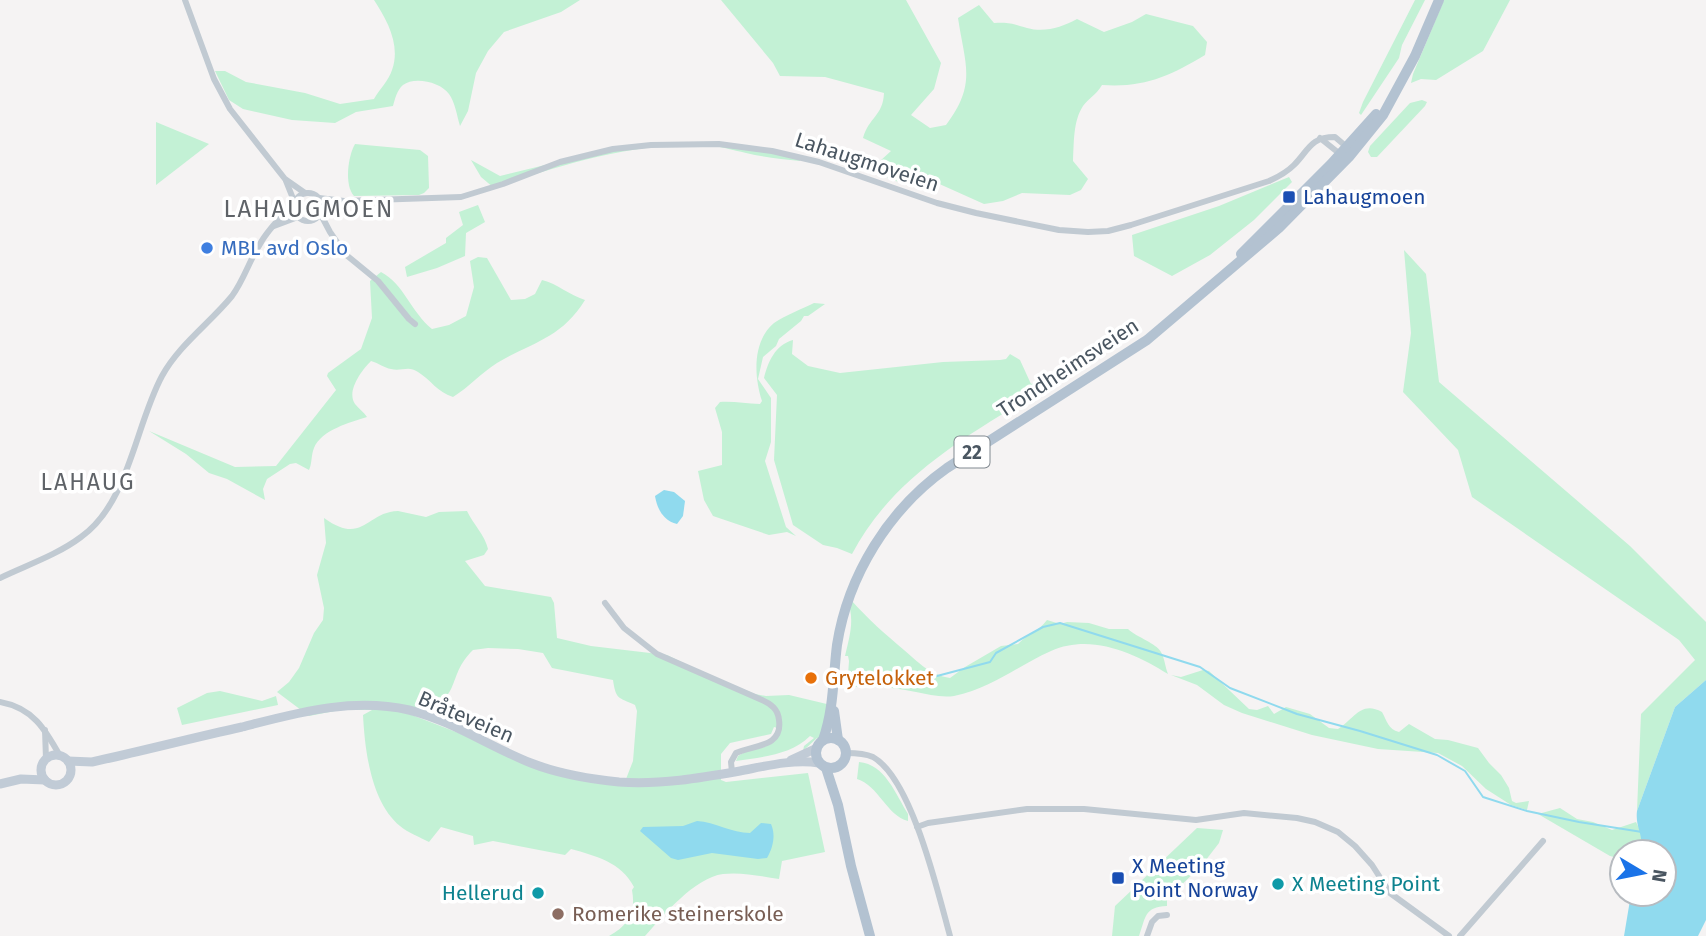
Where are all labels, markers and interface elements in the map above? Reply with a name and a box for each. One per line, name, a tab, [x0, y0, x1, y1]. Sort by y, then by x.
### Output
street label: Lahaugmoveien	[792, 126, 942, 198]
place label: Lahaugmoen	[1303, 184, 1426, 210]
marker: Lahaugmoen	[1281, 189, 1297, 205]
district label: LAHAUGMOEN	[224, 195, 394, 223]
place label: MBL avd Oslo	[221, 235, 348, 261]
marker: MBL avd Oslo	[199, 240, 215, 256]
street label: Trondheimsveien	[992, 313, 1144, 423]
road number: 22	[954, 436, 990, 467]
district label: LAHAUG	[41, 468, 135, 496]
place label: Grytelokket	[825, 665, 934, 691]
marker: Grytelokket	[803, 670, 819, 686]
street label: Bråteveien	[414, 685, 518, 749]
north arrow	[1608, 838, 1678, 908]
place label: X Meeting Point Norway	[1132, 853, 1259, 903]
text: N	[1647, 868, 1672, 884]
marker: X Meeting Point Norway	[1110, 870, 1126, 886]
place label: X Meeting Point	[1292, 871, 1440, 897]
marker: X Meeting Point	[1270, 876, 1286, 892]
place label: Hellerud	[442, 880, 524, 906]
marker: Hellerud	[530, 885, 546, 901]
place label: Romerike steinerskole	[572, 901, 784, 927]
marker: Romerike steinerskole	[550, 906, 566, 922]

